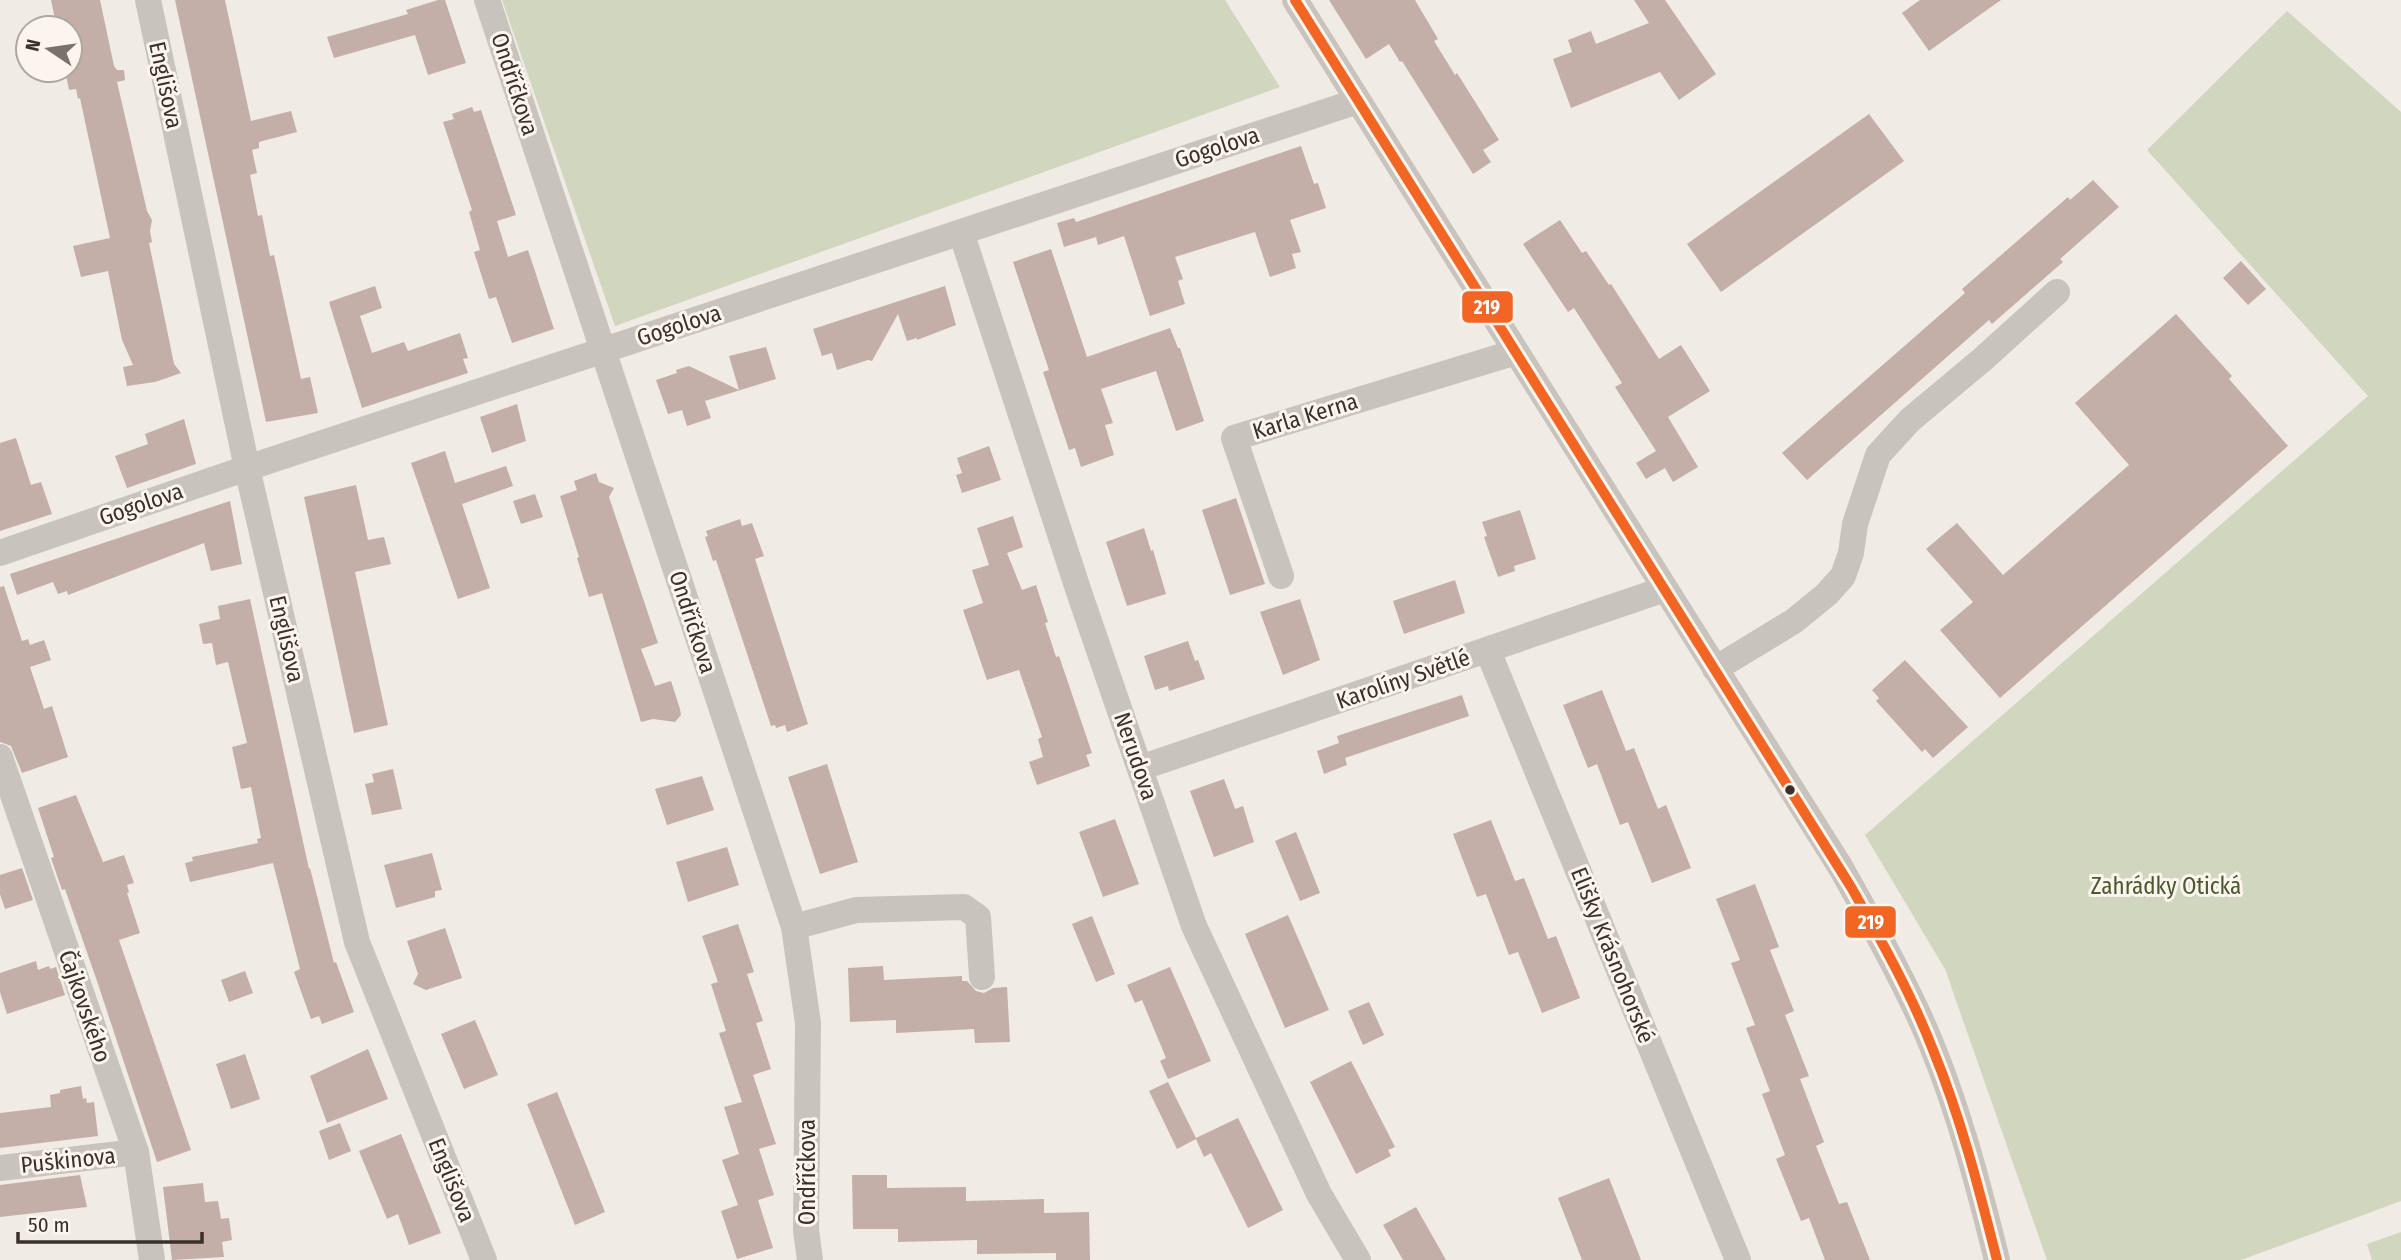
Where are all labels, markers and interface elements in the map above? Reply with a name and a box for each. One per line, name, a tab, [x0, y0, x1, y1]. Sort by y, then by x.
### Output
north arrow	[14, 14, 84, 84]
street label: Ondříčkova	[485, 29, 545, 139]
text: N	[20, 37, 45, 53]
street label: Englišova	[143, 39, 189, 131]
street label: Gogolova	[1171, 120, 1263, 174]
line badge: 219	[1461, 290, 1514, 324]
text: 219	[1473, 296, 1500, 319]
street label: Gogolova	[633, 298, 725, 352]
street label: Karla Kerna	[1249, 387, 1361, 445]
street label: Gogolova	[95, 477, 187, 531]
street label: Ondříčkova	[663, 567, 723, 677]
street label: Englišova	[263, 593, 311, 685]
street label: Karolíny Světlé	[1332, 643, 1474, 715]
street label: Nerudova	[1108, 708, 1164, 804]
unlabelled marker	[1783, 783, 1797, 797]
street label: Elišky Krásnohorské	[1565, 863, 1661, 1047]
park label: Zahrádky Otická	[2091, 872, 2241, 900]
line badge: 219	[1844, 905, 1897, 939]
text: 219	[1857, 911, 1884, 934]
street label: Čajkovského	[53, 946, 118, 1066]
street label: Ondříčkova	[793, 1119, 821, 1225]
street label: Englišova	[422, 1134, 482, 1226]
street label: Puškinova	[19, 1141, 117, 1179]
scale bar	[18, 1200, 201, 1244]
text: 50 m	[28, 1212, 70, 1238]

